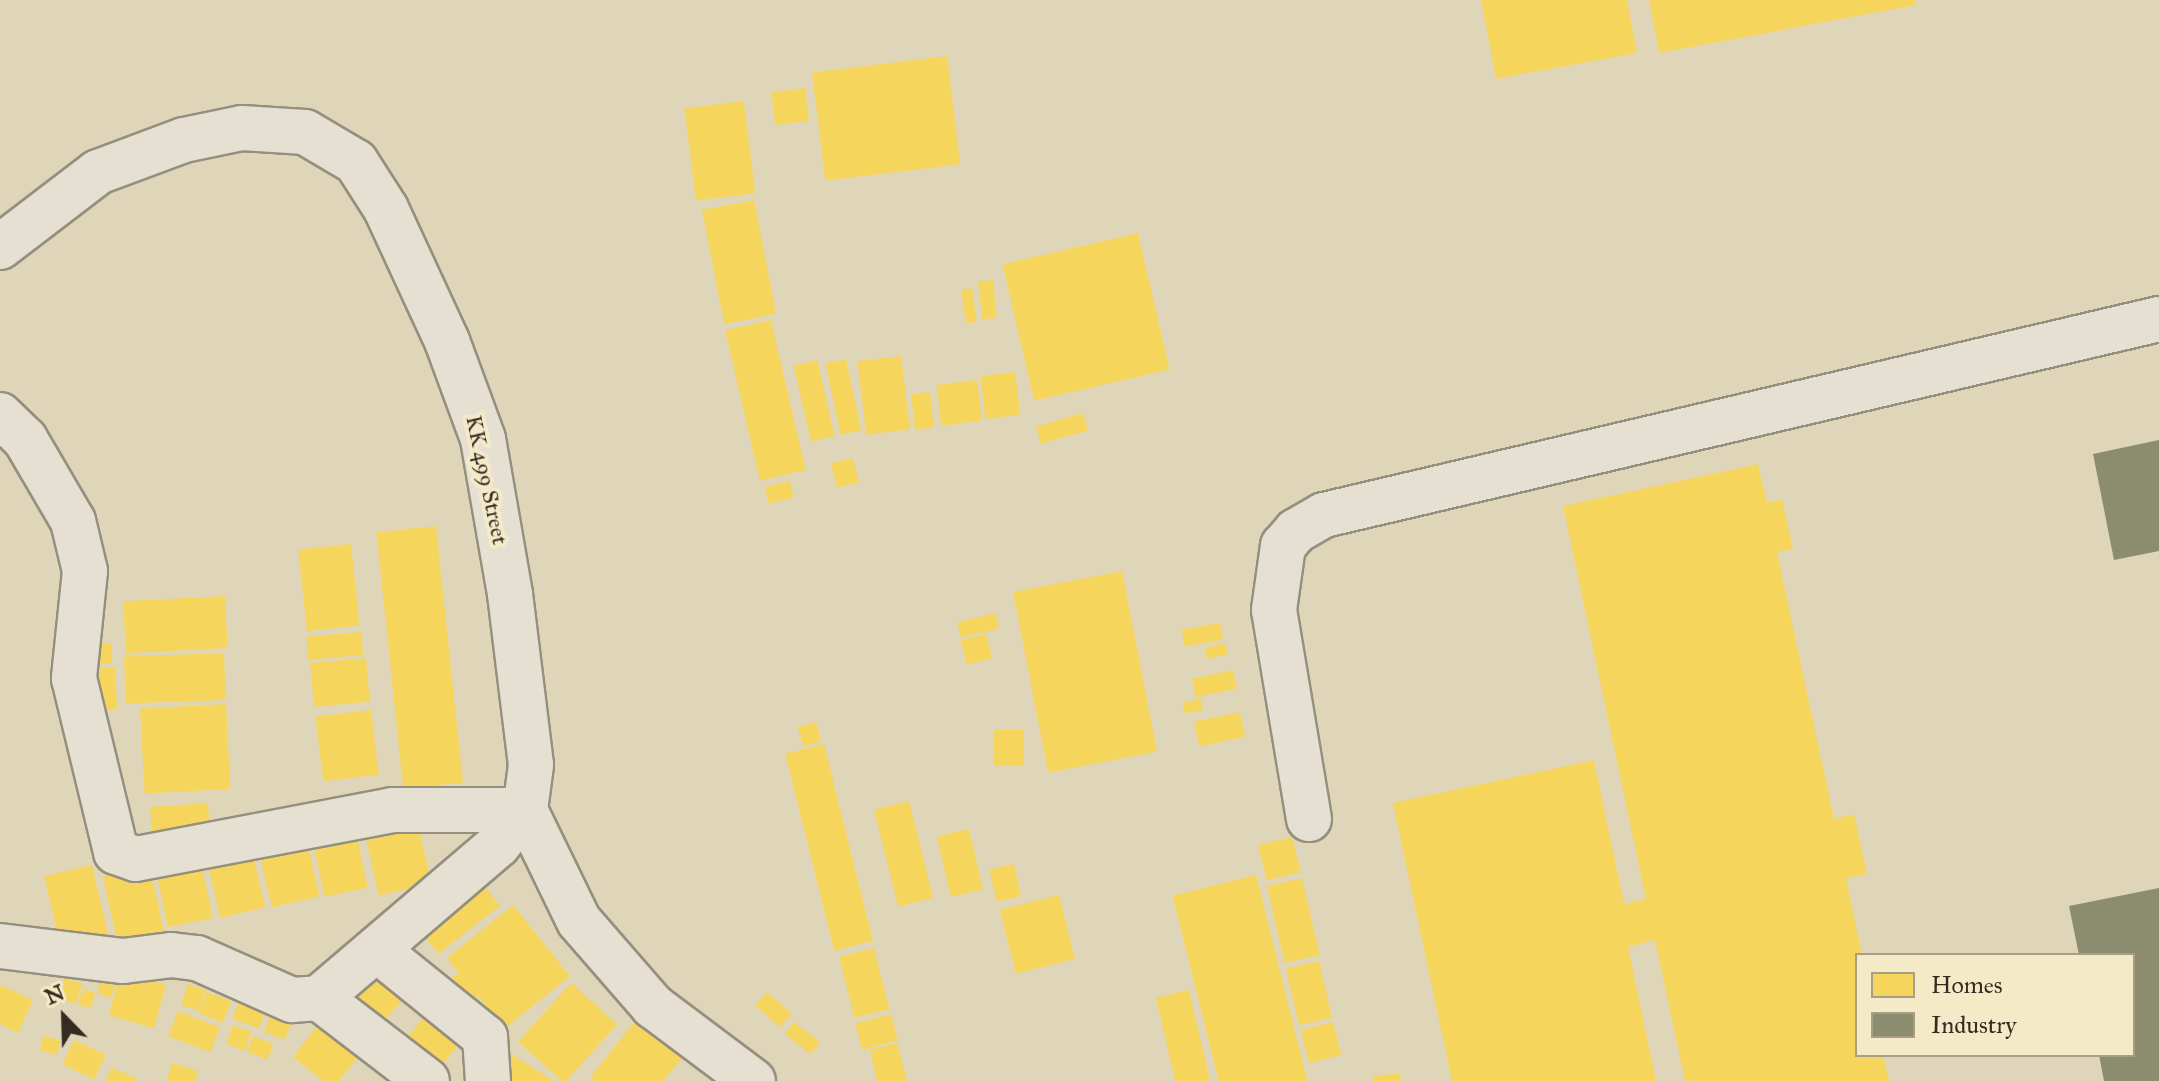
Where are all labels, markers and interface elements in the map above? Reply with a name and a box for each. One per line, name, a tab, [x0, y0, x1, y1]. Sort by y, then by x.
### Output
street label: KK 499 Street	[460, 413, 514, 547]
legend	[1855, 953, 2135, 1057]
text: Homes	[1931, 970, 2003, 1000]
north arrow	[24, 977, 104, 1057]
text: N	[41, 978, 68, 1011]
text: Industry	[1931, 1010, 2017, 1040]

